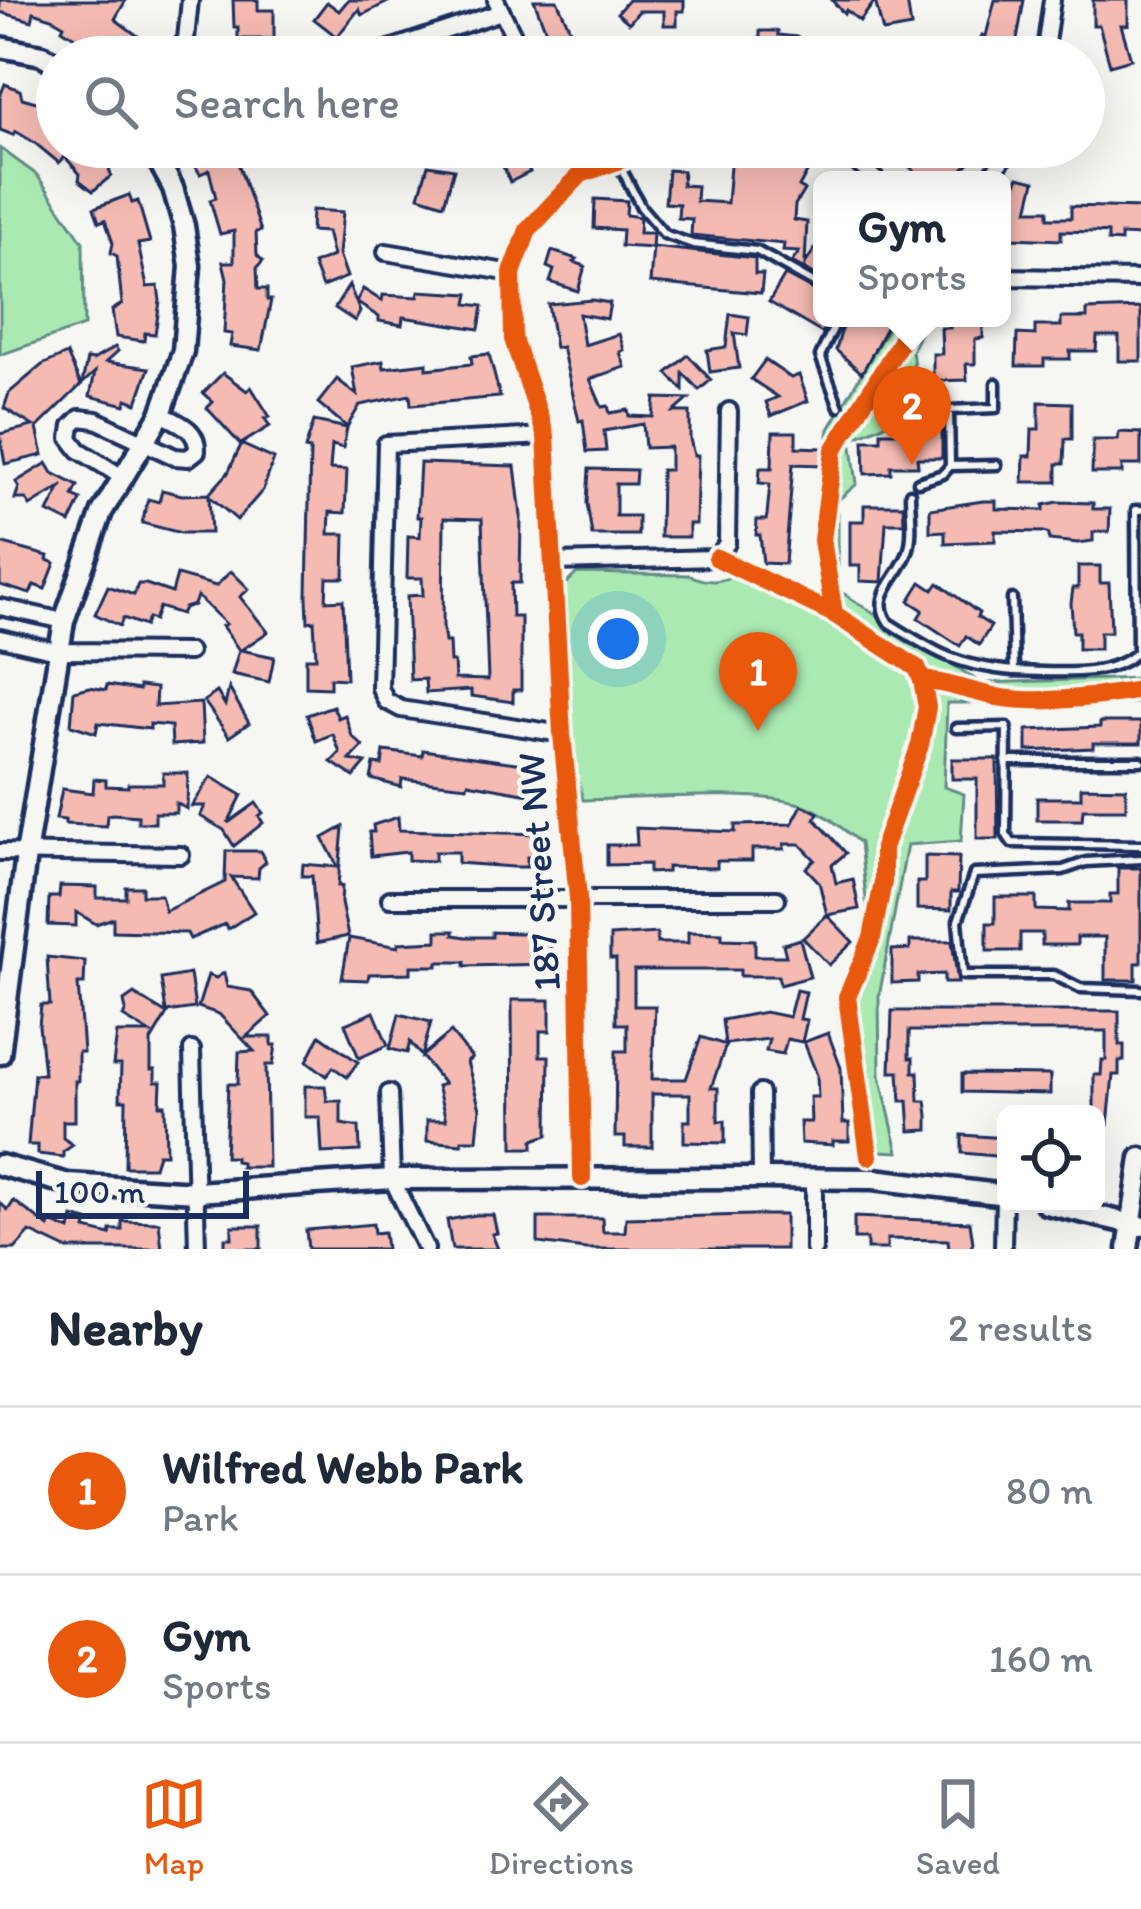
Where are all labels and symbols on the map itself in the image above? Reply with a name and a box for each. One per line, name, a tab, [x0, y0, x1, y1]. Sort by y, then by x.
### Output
pin: 2	[873, 366, 951, 465]
your location	[588, 609, 648, 669]
pin: 1	[719, 632, 797, 731]
street label: 187 Street NW	[507, 751, 570, 993]
scale bar	[36, 1165, 249, 1218]

